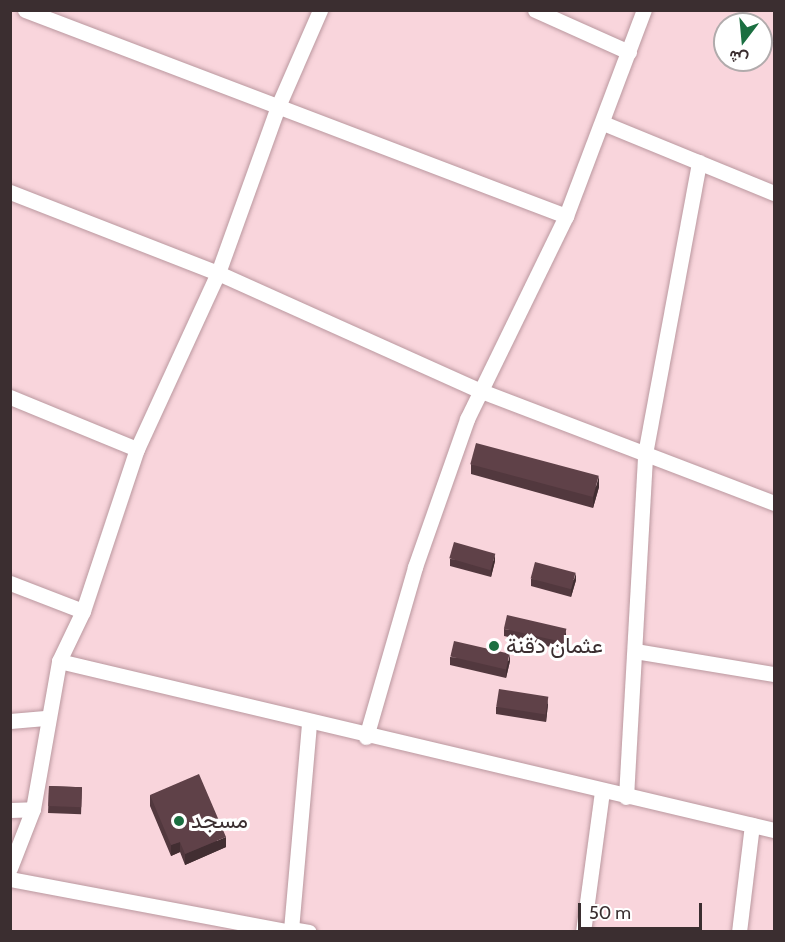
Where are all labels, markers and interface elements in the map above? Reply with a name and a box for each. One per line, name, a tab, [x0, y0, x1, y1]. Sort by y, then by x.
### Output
north arrow	[713, 12, 773, 72]
text: ش	[727, 46, 750, 70]
place label: عثمان دقنة	[506, 633, 603, 659]
marker: عثمان دقنة	[487, 639, 501, 653]
place label: مسجد	[191, 808, 248, 834]
marker: مسجد	[172, 814, 186, 828]
scale bar	[581, 891, 706, 929]
text: 50 m	[589, 902, 631, 924]

